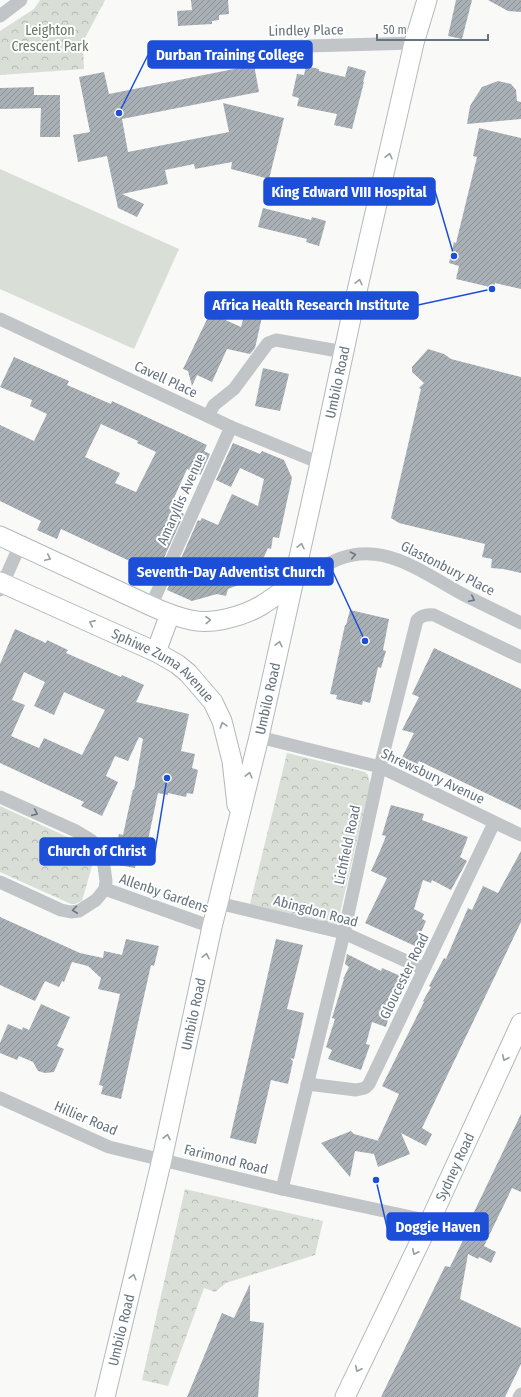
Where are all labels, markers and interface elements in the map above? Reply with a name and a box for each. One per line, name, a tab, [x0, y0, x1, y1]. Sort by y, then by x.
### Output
scale bar	[377, 16, 488, 42]
street label: Lindley Place	[268, 21, 344, 40]
park label: Leighton Crescent Park	[11, 22, 89, 55]
text: 50 m	[383, 23, 407, 37]
callout: Durban Training College	[148, 41, 312, 68]
text: Durban Training College	[156, 46, 304, 64]
one-way arrow	[384, 153, 392, 159]
callout: King Edward VIII Hospital	[264, 178, 435, 205]
text: King Edward VIII Hospital	[271, 183, 427, 201]
one-way arrow	[355, 279, 363, 286]
callout: Africa Health Research Institute	[205, 292, 418, 319]
text: Africa Health Research Institute	[212, 296, 410, 314]
street label: Umbilo Road	[322, 345, 354, 420]
street label: Cavell Place	[132, 357, 200, 401]
street label: Amaryllis Avenue	[154, 451, 209, 548]
street label: Glastonbury Place	[398, 537, 498, 599]
one-way arrow	[297, 543, 305, 549]
one-way arrow	[349, 552, 356, 560]
one-way arrow	[44, 553, 51, 561]
callout: Seventh-Day Adventist Church	[129, 558, 333, 585]
text: Seventh-Day Adventist Church	[137, 563, 325, 581]
one-way arrow	[467, 594, 475, 602]
one-way arrow	[205, 616, 211, 625]
one-way arrow	[89, 620, 96, 628]
street label: Sphiwe Zuma Avenue	[109, 625, 217, 706]
one-way arrow	[275, 641, 283, 647]
street label: Umbilo Road	[252, 661, 284, 736]
one-way arrow	[219, 722, 227, 729]
street label: Shrewsbury Avenue	[378, 745, 487, 808]
one-way arrow	[244, 771, 253, 778]
street label: Lichfield Road	[331, 804, 364, 886]
one-way arrow	[31, 808, 39, 816]
callout: Church of Christ	[40, 838, 155, 865]
text: Church of Christ	[48, 842, 147, 860]
street label: Allenby Gardens	[117, 870, 211, 917]
street label: Abingdon Road	[272, 892, 360, 931]
one-way arrow	[71, 906, 78, 915]
street label: Gloucester Road	[376, 931, 433, 1022]
one-way arrow	[202, 952, 210, 959]
street label: Umbilo Road	[178, 977, 210, 1052]
one-way arrow	[502, 1054, 510, 1061]
street label: Hillier Road	[52, 1098, 120, 1139]
street label: Sydney Road	[432, 1130, 478, 1204]
one-way arrow	[162, 1134, 170, 1140]
street label: Farimond Road	[182, 1141, 270, 1178]
callout: Doggie Haven	[387, 1213, 488, 1240]
text: Doggie Haven	[395, 1218, 481, 1236]
one-way arrow	[412, 1248, 420, 1256]
one-way arrow	[129, 1274, 137, 1281]
street label: Umbilo Road	[105, 1292, 138, 1368]
one-way arrow	[355, 1365, 363, 1373]

